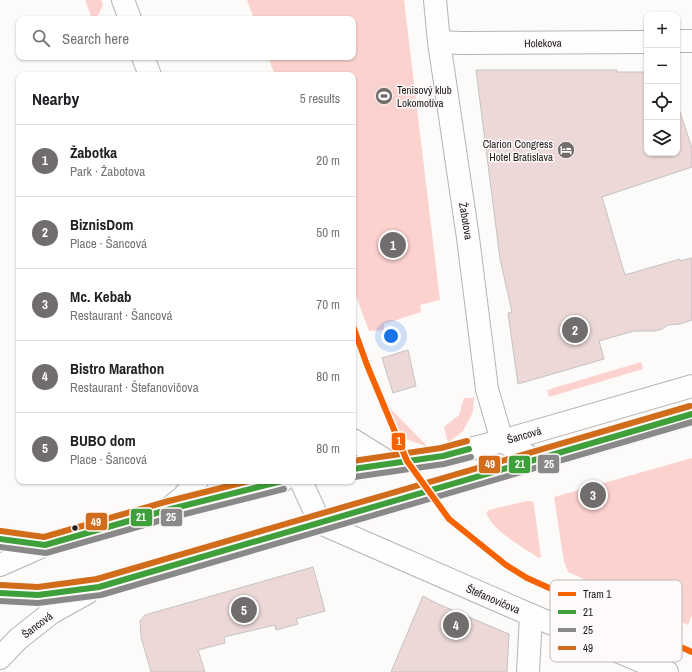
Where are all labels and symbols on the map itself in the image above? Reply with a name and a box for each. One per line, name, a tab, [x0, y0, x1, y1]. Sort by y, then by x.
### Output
street label: Holekova	[524, 36, 562, 50]
place label: Tenisový klub Lokomotíva	[397, 83, 452, 110]
sports icon: Tenisový klub Lokomotíva	[374, 86, 394, 106]
place label: Clarion Congress Hotel Bratislava	[483, 137, 553, 164]
hotel icon: Clarion Congress Hotel Bratislava	[556, 140, 576, 160]
street label: Žabotova	[456, 201, 476, 241]
pin: 1	[380, 230, 406, 260]
pin: 2	[562, 315, 588, 345]
your location	[381, 326, 401, 346]
street label: Šancová	[505, 423, 543, 447]
line badge: 1	[391, 432, 406, 451]
text: 1	[396, 434, 402, 448]
line badge: 25	[537, 454, 560, 474]
line badge: 49	[478, 455, 501, 474]
line badge: 21	[508, 455, 531, 474]
text: 49	[485, 457, 495, 471]
text: 21	[515, 457, 525, 471]
text: 25	[544, 457, 554, 471]
pin: 3	[580, 480, 606, 510]
line badge: 21	[130, 508, 153, 527]
line badge: 25	[160, 508, 183, 527]
text: 21	[136, 510, 146, 524]
text: 25	[166, 510, 176, 524]
line badge: 49	[85, 512, 108, 531]
text: 49	[91, 515, 101, 529]
unlabelled marker	[70, 523, 80, 533]
legend	[550, 580, 682, 662]
street label: Štefanovičova	[464, 581, 522, 617]
text: Tram 1	[583, 587, 611, 601]
pin: 5	[231, 595, 257, 625]
text: 21	[583, 605, 593, 619]
street label: Šancová	[19, 609, 55, 641]
pin: 4	[443, 610, 469, 640]
text: 25	[583, 623, 593, 637]
text: 49	[583, 641, 593, 655]

